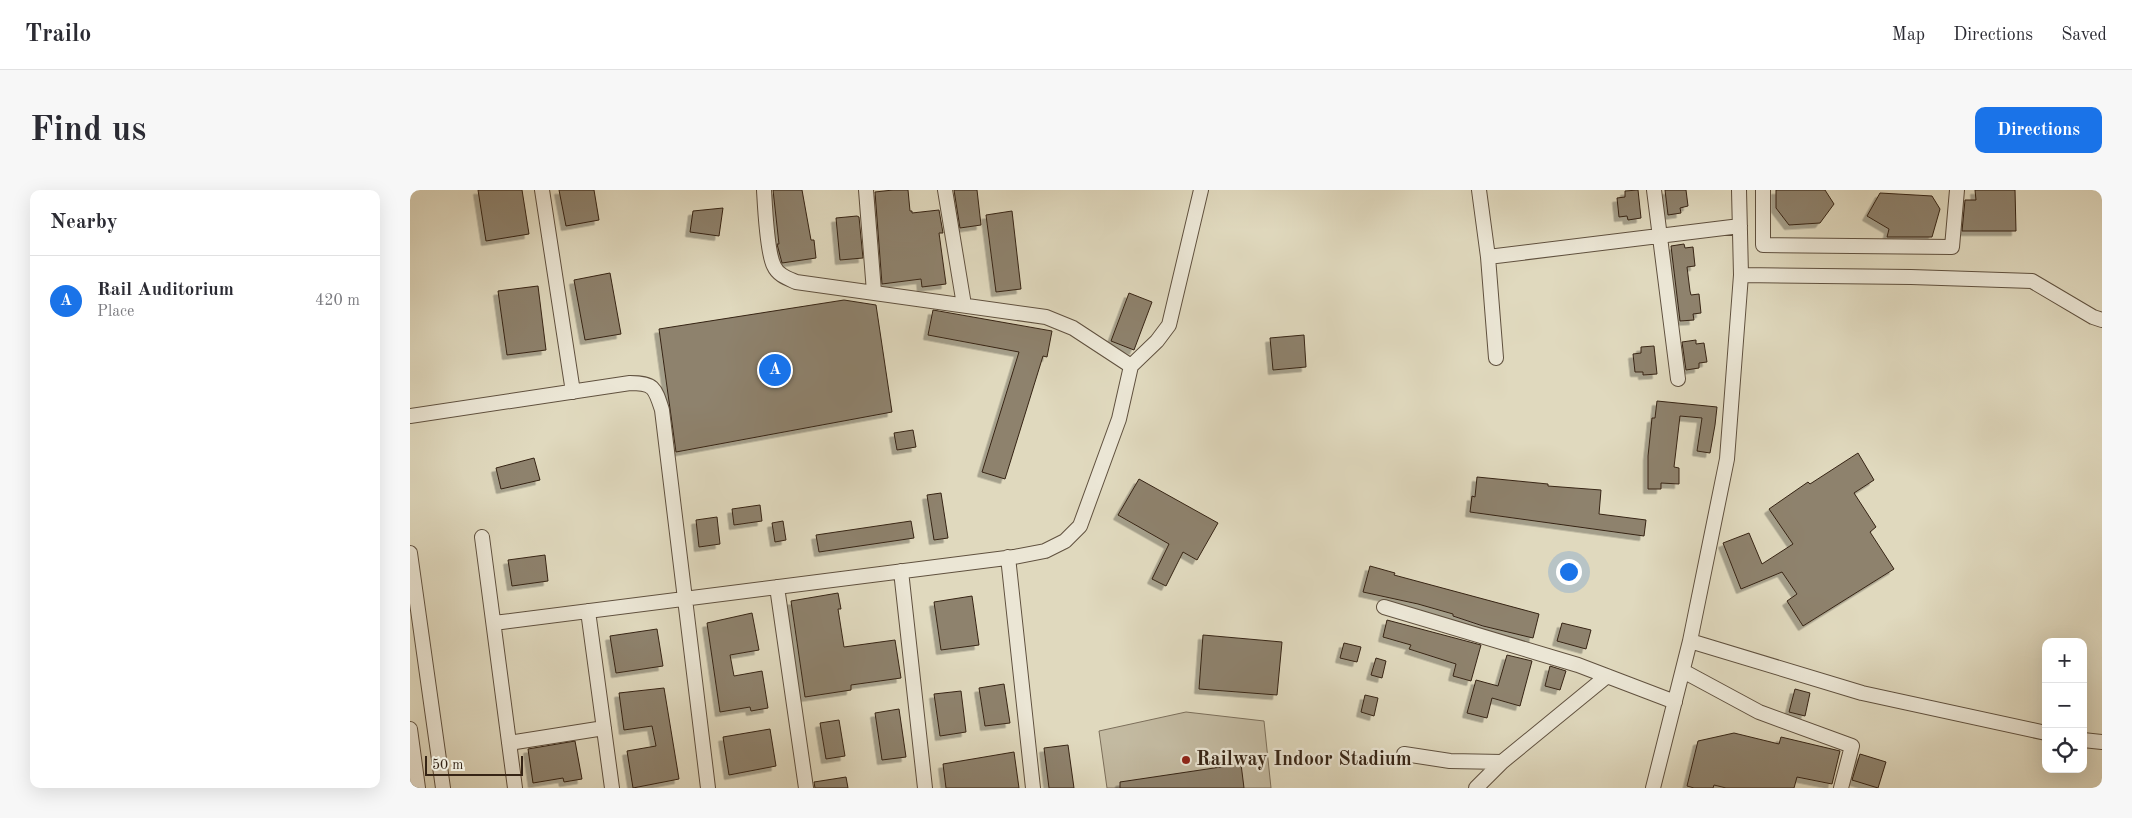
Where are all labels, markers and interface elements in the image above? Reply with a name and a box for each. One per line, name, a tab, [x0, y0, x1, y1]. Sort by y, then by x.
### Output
text: Trailo	[25, 23, 91, 47]
text: Map	[1892, 26, 1925, 44]
text: Directions	[1953, 26, 2033, 44]
text: Saved	[2061, 26, 2107, 44]
button: Directions	[1975, 107, 2102, 153]
text: Find us	[30, 113, 146, 148]
text: Nearby	[50, 212, 118, 233]
text: Rail Auditorium	[97, 281, 234, 300]
text: A	[60, 293, 72, 309]
text: 420 m	[315, 293, 360, 309]
text: Place	[97, 304, 134, 320]
pin: A	[759, 351, 791, 389]
your location	[1556, 559, 1582, 585]
map controls	[2042, 638, 2087, 773]
button: +	[2042, 638, 2087, 683]
button: −	[2042, 683, 2087, 728]
button: locate	[2042, 728, 2087, 773]
place label: Railway Indoor Stadium	[1196, 750, 1412, 770]
scale bar	[425, 753, 522, 776]
marker: Railway Indoor Stadium	[1180, 754, 1192, 766]
text: 50 m	[432, 758, 463, 772]

